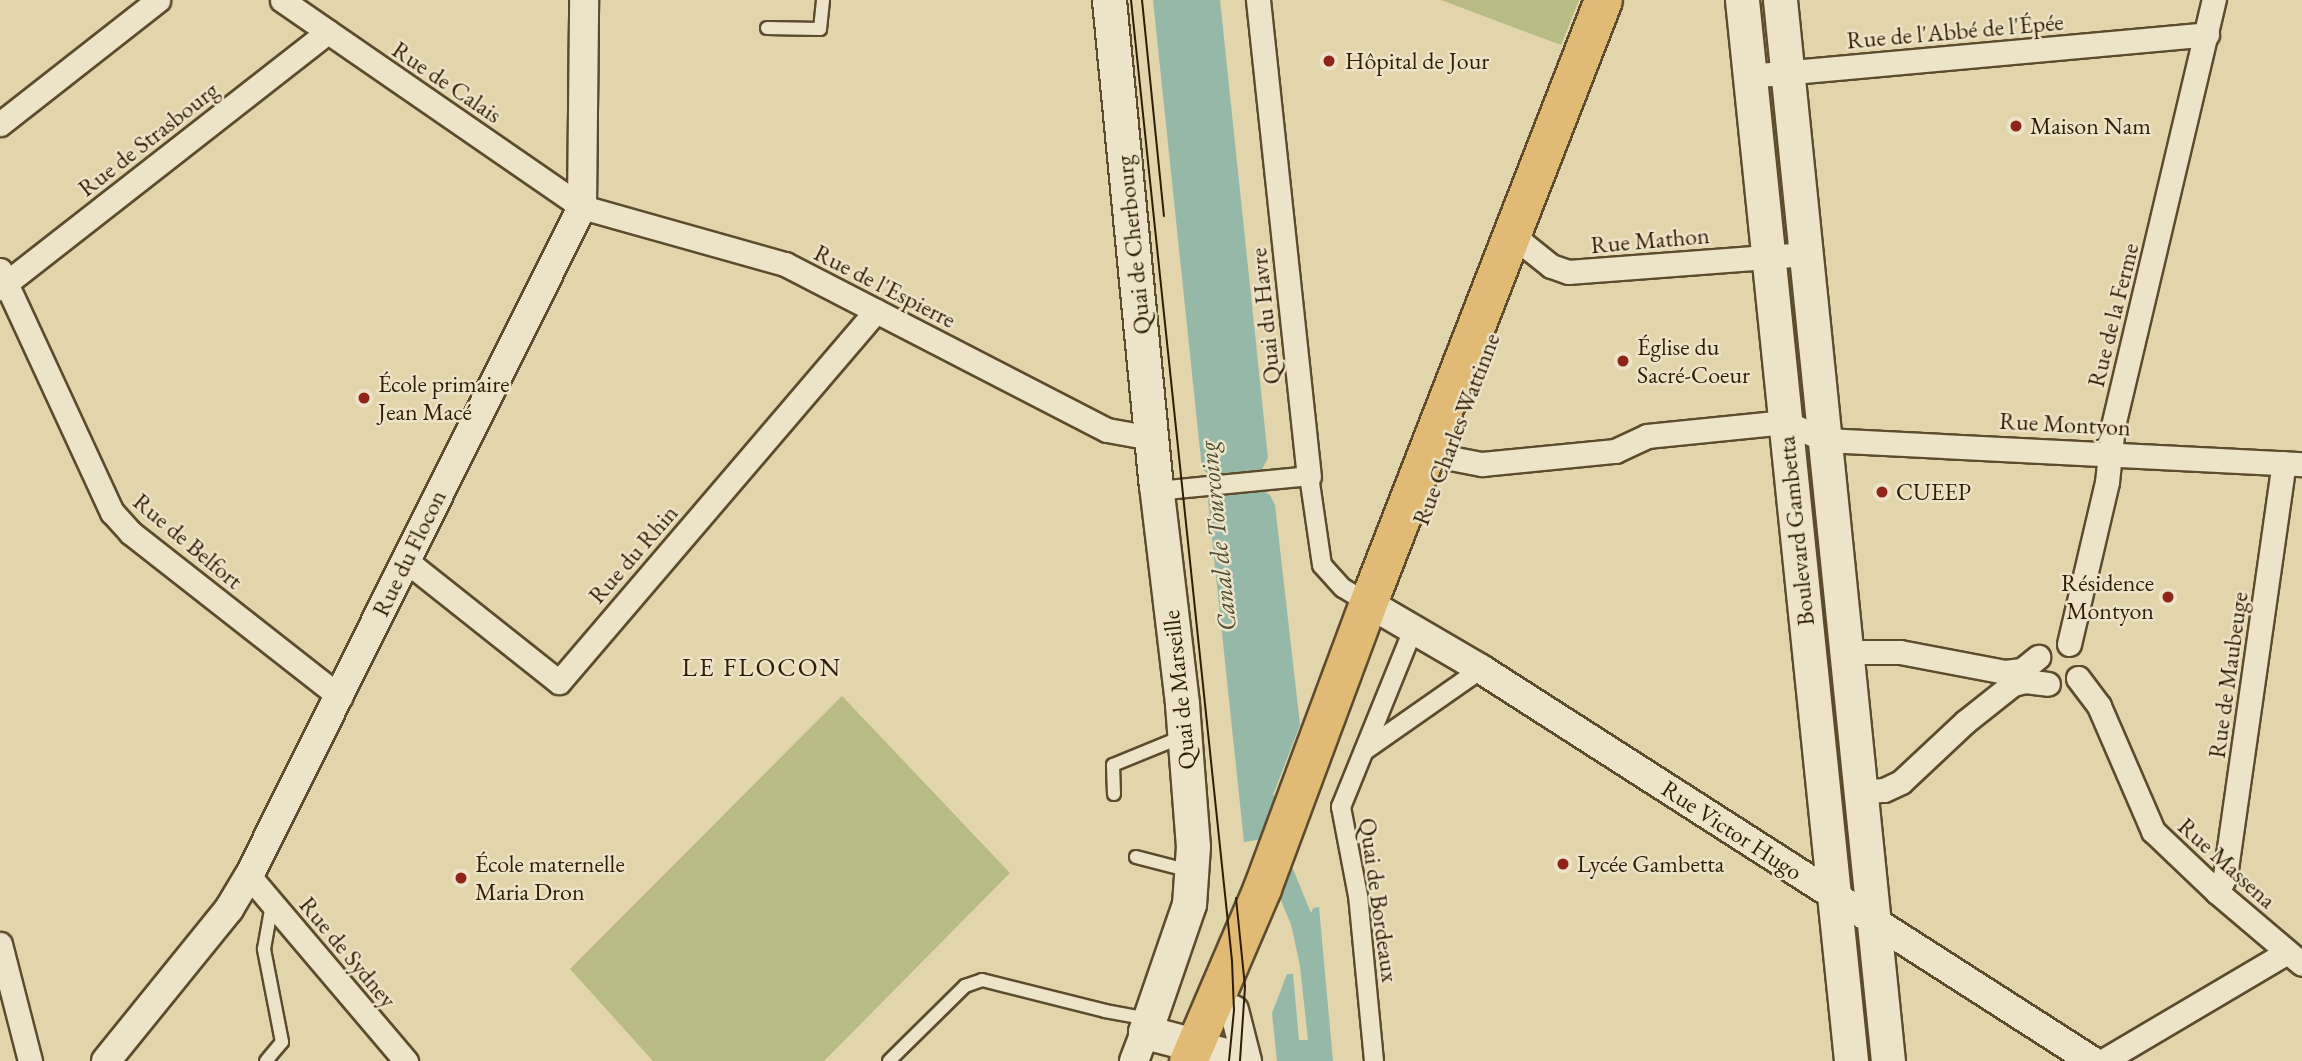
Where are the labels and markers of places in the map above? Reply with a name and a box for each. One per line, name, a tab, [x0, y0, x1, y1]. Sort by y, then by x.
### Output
place label: Hôpital de Jour	[1345, 47, 1489, 75]
marker: Hôpital de Jour	[1319, 51, 1339, 71]
place label: Maison Nam	[2030, 112, 2151, 140]
marker: Maison Nam	[2008, 118, 2024, 134]
place label: Église du Sacré-Coeur	[1637, 333, 1750, 389]
marker: Église du Sacré-Coeur	[1615, 353, 1631, 369]
place label: École primaire Jean Macé	[378, 370, 510, 426]
marker: École primaire Jean Macé	[356, 390, 372, 406]
place label: CUEEP	[1896, 478, 1971, 506]
marker: CUEEP	[1874, 484, 1890, 500]
place label: Résidence Montyon	[2061, 569, 2154, 625]
marker: Résidence Montyon	[2160, 589, 2176, 605]
place label: École maternelle Maria Dron	[475, 850, 625, 906]
place label: Lycée Gambetta	[1577, 850, 1724, 878]
marker: Lycée Gambetta	[1555, 856, 1571, 872]
marker: École maternelle Maria Dron	[453, 870, 469, 886]

